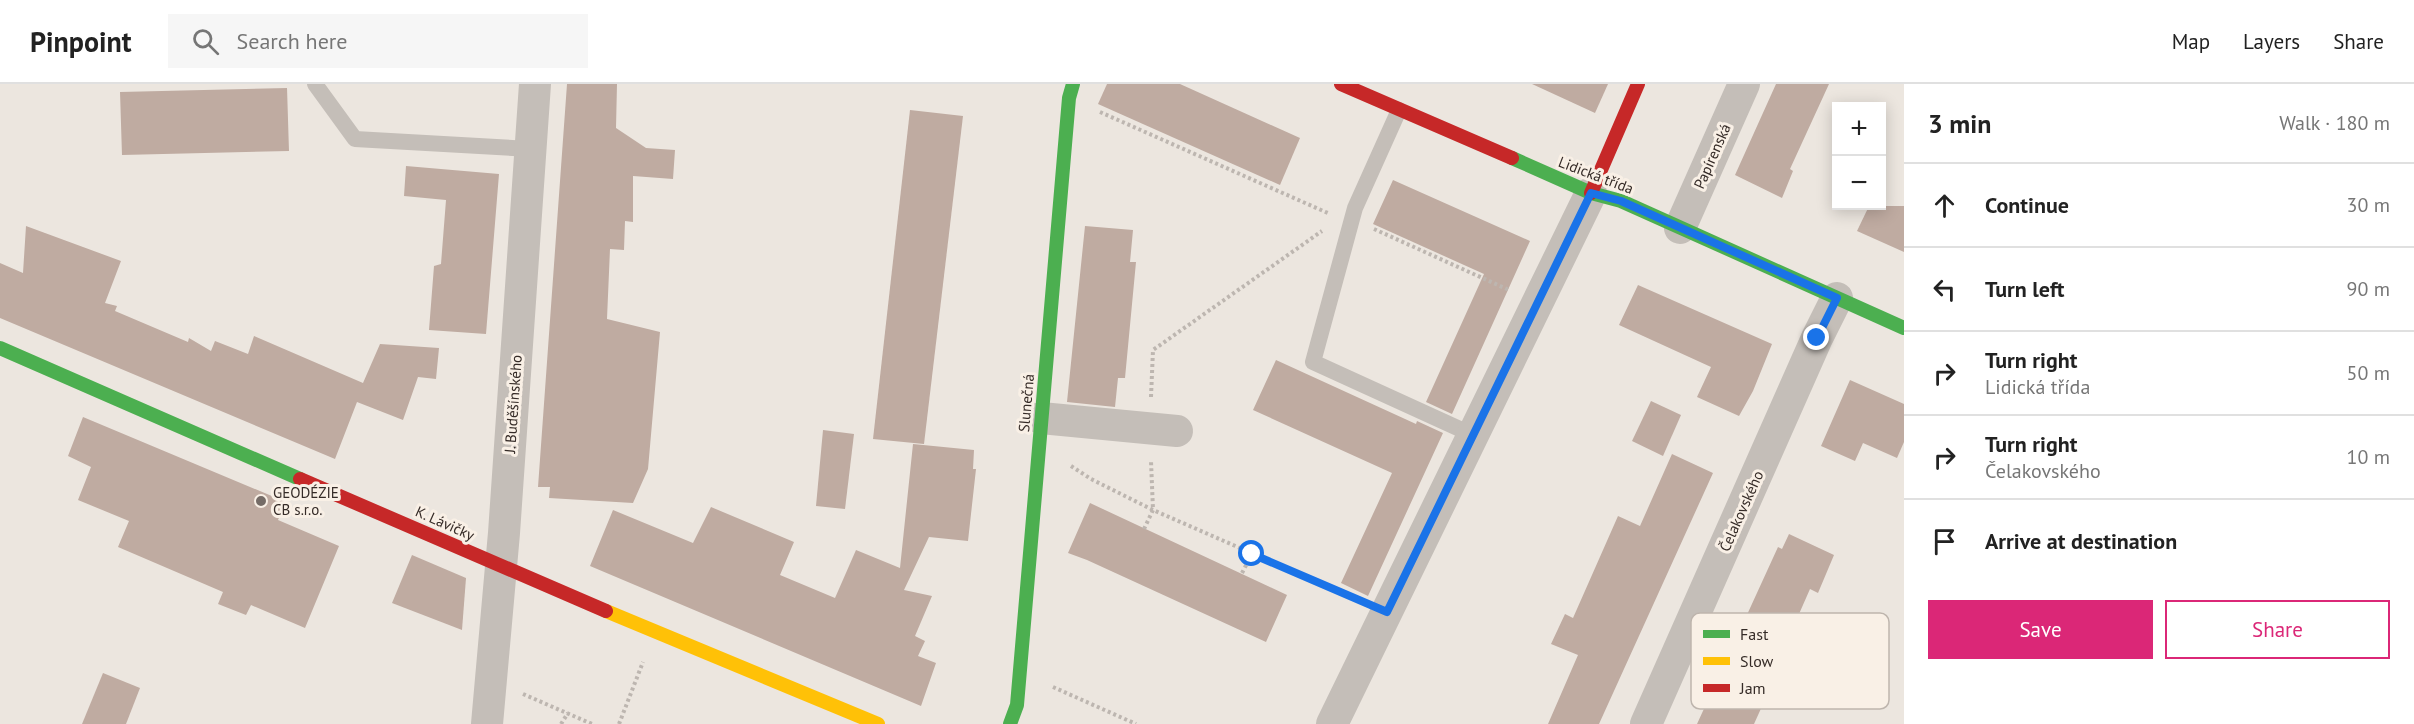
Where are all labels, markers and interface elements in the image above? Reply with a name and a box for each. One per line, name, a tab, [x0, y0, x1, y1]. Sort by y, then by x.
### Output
search box	[168, 14, 588, 68]
text: Pinpoint	[30, 23, 132, 60]
icon: search	[189, 25, 222, 58]
text: Search here	[237, 27, 347, 55]
text: Map	[2172, 28, 2210, 55]
text: Layers	[2243, 28, 2300, 55]
text: Share	[2333, 28, 2384, 55]
map controls	[1832, 102, 1886, 210]
button: +	[1832, 102, 1886, 156]
text: 3 min	[1928, 107, 1991, 140]
text: Walk · 180 m	[2279, 110, 2390, 136]
street label: Papírenská	[1689, 120, 1735, 192]
street label: Lidická třída	[1556, 152, 1636, 198]
button: −	[1832, 156, 1886, 210]
icon: ahead	[1928, 189, 1961, 222]
text: Continue	[1985, 191, 2069, 219]
text: 30 m	[2347, 192, 2390, 218]
icon: left	[1928, 273, 1961, 306]
text: Turn left	[1985, 275, 2065, 303]
text: 90 m	[2347, 276, 2390, 302]
route end	[1803, 324, 1829, 350]
text: Turn right	[1985, 346, 2077, 374]
street label: J. Buděšínského	[500, 354, 526, 455]
icon: right	[1928, 357, 1961, 390]
text: 50 m	[2347, 360, 2390, 386]
street label: Slunečná	[1014, 373, 1038, 433]
text: Lidická třída	[1985, 374, 2090, 400]
text: Turn right	[1985, 430, 2077, 458]
icon: right	[1928, 441, 1961, 474]
text: 10 m	[2347, 444, 2390, 470]
text: Čelakovského	[1985, 458, 2101, 484]
street label: Čelakovského	[1715, 468, 1767, 554]
place label: GEODÉZIE CB s.r.o.	[273, 483, 339, 519]
marker: GEODÉZIE CB s.r.o.	[254, 494, 268, 508]
street label: K. Lávičky	[413, 502, 477, 544]
icon: arrive	[1928, 525, 1961, 558]
text: Arrive at destination	[1985, 527, 2177, 555]
route start	[1238, 540, 1264, 566]
button: Save	[1928, 600, 2153, 659]
button: Share	[2165, 600, 2390, 659]
legend	[1691, 613, 1889, 709]
text: Fast	[1740, 624, 1769, 644]
text: Slow	[1740, 651, 1774, 671]
text: Jam	[1739, 678, 1766, 698]

